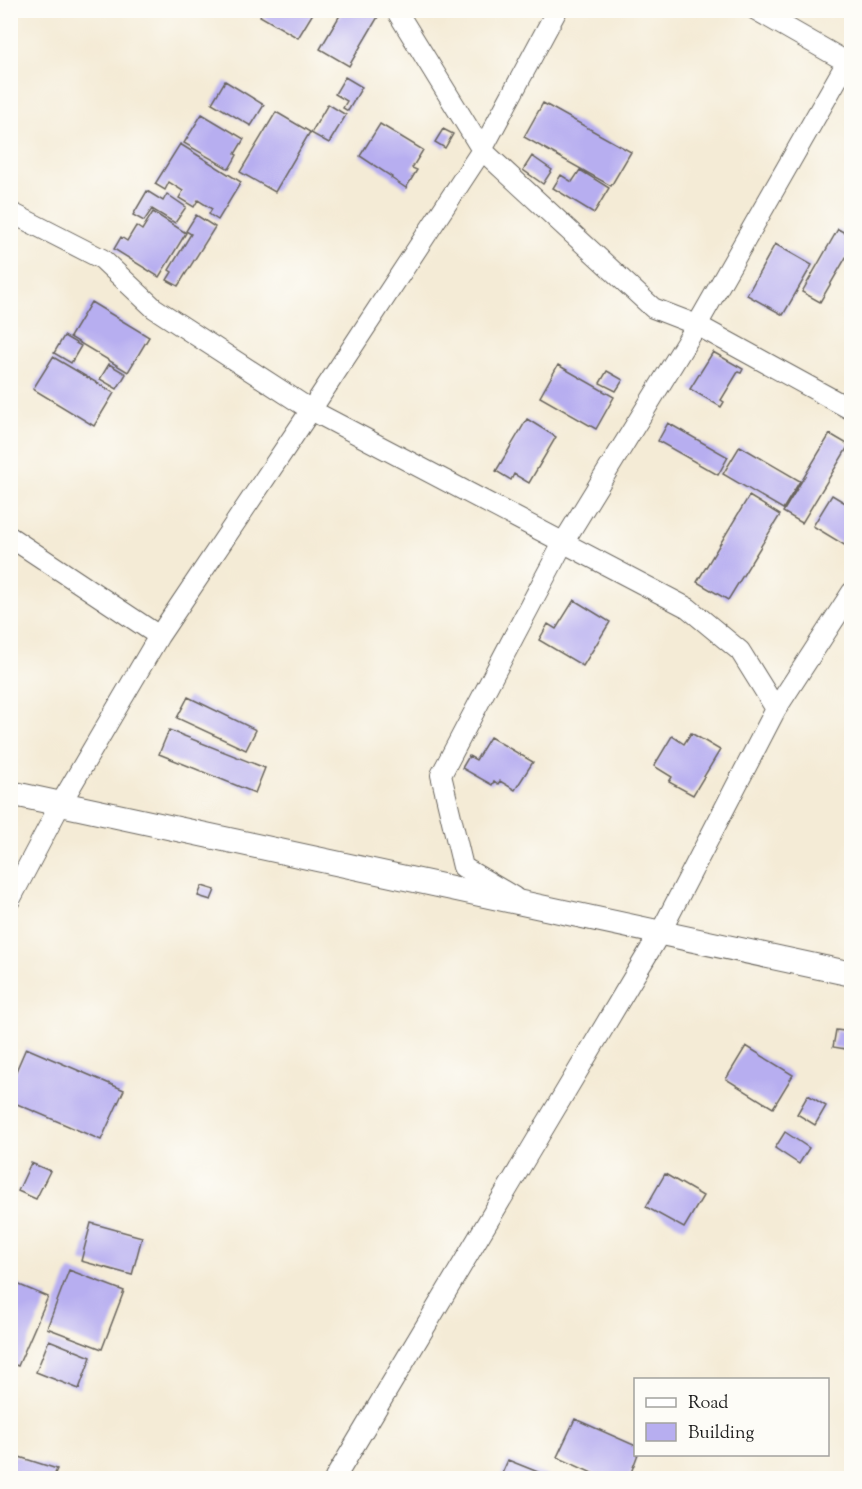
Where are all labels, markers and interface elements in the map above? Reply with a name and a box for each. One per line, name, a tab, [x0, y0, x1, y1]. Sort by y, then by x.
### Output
legend	[634, 1378, 829, 1456]
text: Road	[688, 1391, 728, 1417]
text: Building	[688, 1421, 754, 1447]

